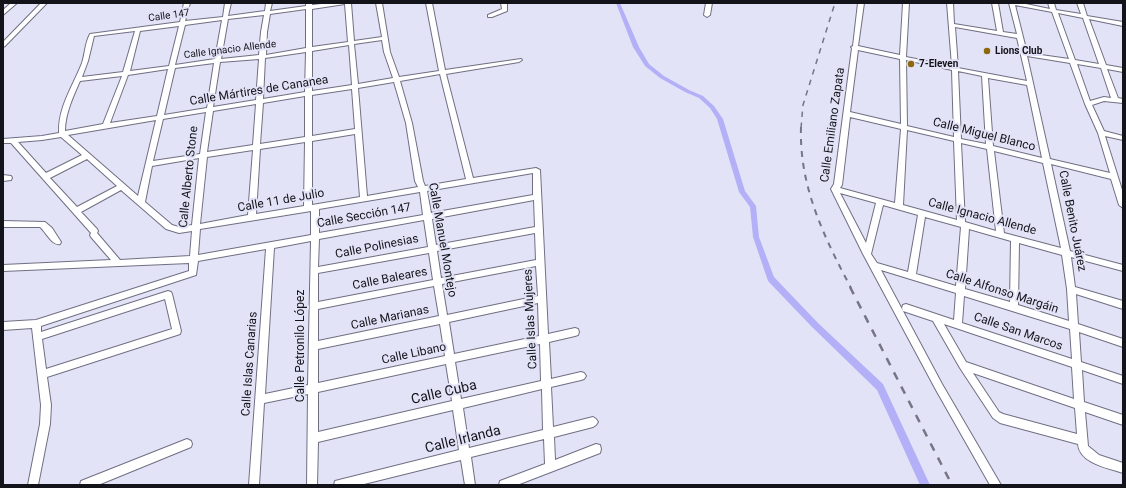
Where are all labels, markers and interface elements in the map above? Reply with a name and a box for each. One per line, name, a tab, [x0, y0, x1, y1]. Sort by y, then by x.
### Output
street label: Calle 147	[148, 7, 190, 25]
street label: Calle Ignacio Allende	[183, 38, 277, 62]
place label: Lions Club	[995, 45, 1042, 57]
marker: Lions Club	[982, 46, 992, 56]
place label: 7-Eleven	[919, 58, 958, 70]
marker: 7-Eleven	[906, 59, 916, 69]
street label: Calle Emiliano Zapata	[818, 67, 848, 183]
street label: Calle Mártires de Cananea	[189, 73, 329, 109]
street label: Calle Miguel Blanco	[931, 115, 1037, 155]
street label: Calle Alberto Stone	[177, 125, 201, 229]
street label: Calle Benito Juárez	[1055, 169, 1089, 273]
street label: Calle Manuel Montejo	[425, 182, 459, 298]
street label: Calle 11 de Julio	[236, 186, 326, 216]
street label: Calle Ignacio Allende	[926, 196, 1038, 238]
street label: Calle Sección 147	[316, 201, 412, 231]
street label: Calle Polinesias	[334, 232, 420, 262]
street label: Calle Baleares	[351, 265, 429, 293]
street label: Calle Alfonso Margáin	[944, 267, 1060, 317]
street label: Calle Islas Mujeres	[521, 268, 541, 370]
street label: Calle Petronilo López	[294, 290, 308, 402]
street label: Calle Marianas	[350, 303, 430, 333]
street label: Calle San Marcos	[972, 310, 1064, 354]
street label: Calle Islas Canarias	[239, 311, 261, 417]
street label: Calle Libano	[380, 340, 448, 368]
street label: Calle Cuba	[410, 377, 478, 409]
street label: Calle Irlanda	[423, 423, 503, 457]

